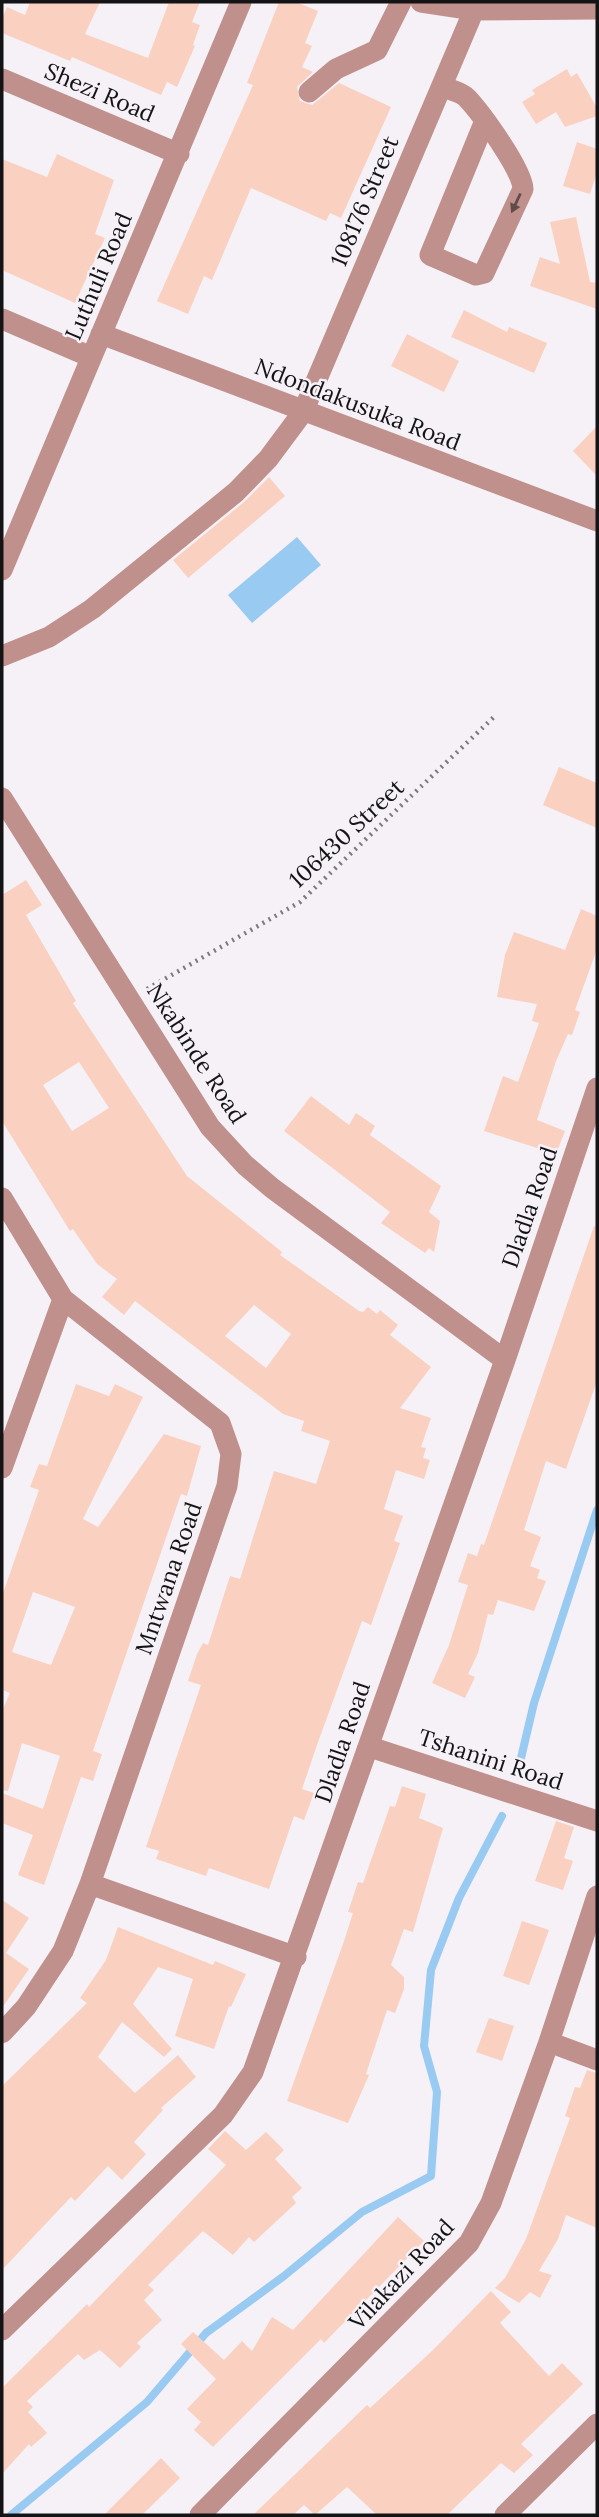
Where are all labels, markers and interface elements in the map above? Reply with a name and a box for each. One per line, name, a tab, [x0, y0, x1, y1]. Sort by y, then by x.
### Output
street label: Shezi Road	[41, 56, 160, 128]
street label: 108176 Street	[323, 131, 405, 271]
one-way arrow	[510, 192, 521, 213]
street label: Luthuli Road	[58, 208, 138, 344]
street label: Ndondakusuka Road	[251, 351, 465, 457]
street label: 106430 Street	[282, 772, 410, 894]
street label: Nkabinde Road	[141, 978, 253, 1129]
street label: Dladla Road	[495, 1142, 563, 1271]
street label: Mntwana Road	[128, 1498, 208, 1658]
street label: Dladla Road	[308, 1677, 376, 1806]
street label: Tshanini Road	[415, 1722, 567, 1796]
street label: Vilakazi Road	[342, 2212, 460, 2336]

